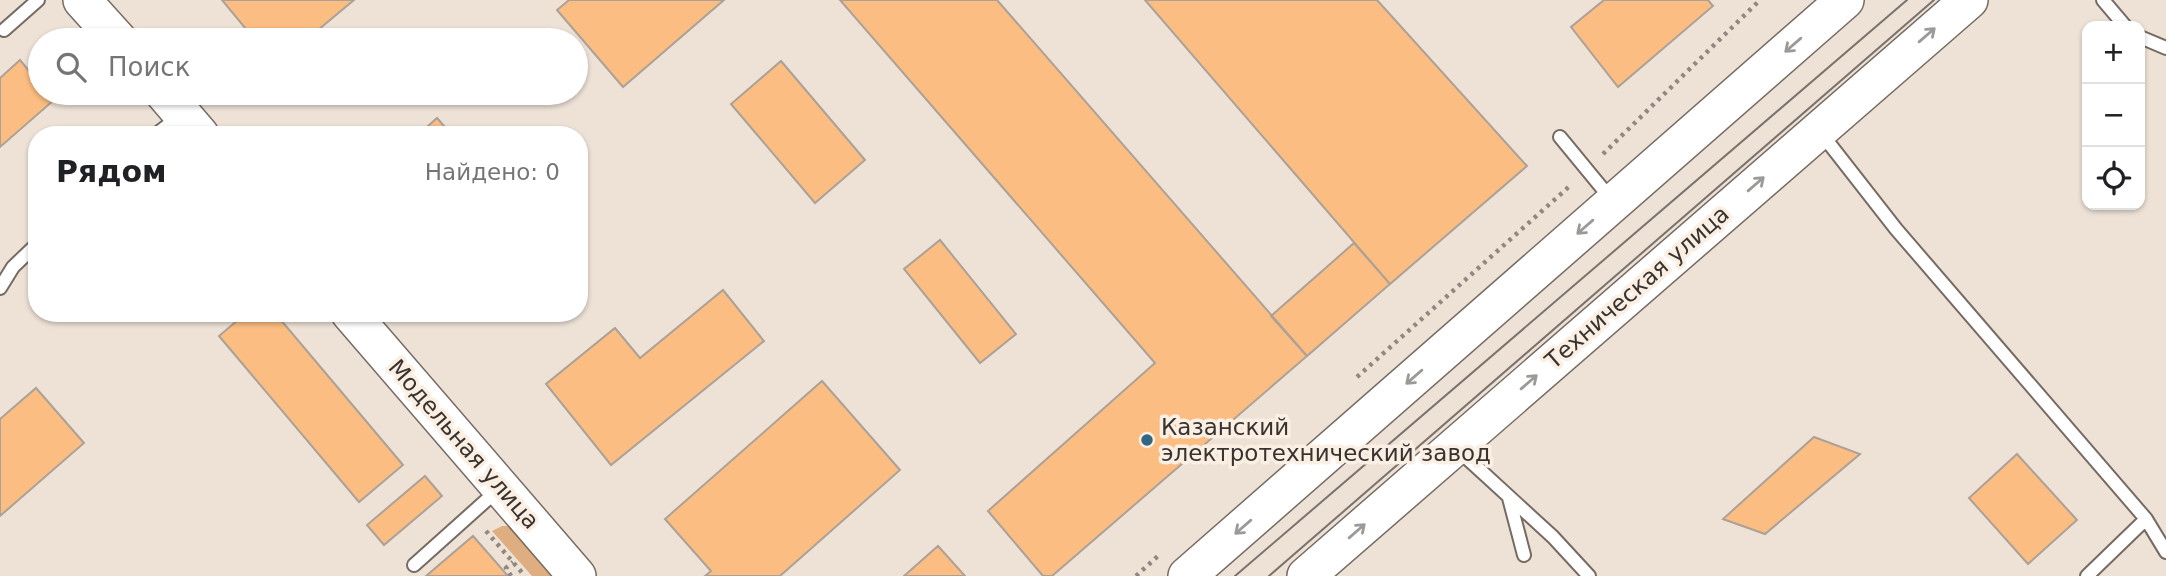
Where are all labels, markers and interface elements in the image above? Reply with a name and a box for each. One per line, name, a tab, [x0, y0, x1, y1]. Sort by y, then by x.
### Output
map controls	[2082, 21, 2145, 210]
button: +	[2082, 21, 2145, 84]
one-way arrow	[1918, 27, 1936, 43]
search box	[28, 28, 588, 105]
one-way arrow	[1785, 37, 1803, 53]
icon: search	[52, 48, 90, 86]
text: Поиск	[108, 52, 190, 82]
button: −	[2082, 84, 2145, 147]
button: locate	[2082, 147, 2145, 210]
text: Рядом	[56, 154, 167, 189]
text: Найдено: 0	[425, 159, 560, 185]
one-way arrow	[1746, 176, 1764, 192]
street label: Техническая улица	[1539, 200, 1734, 374]
one-way arrow	[1576, 219, 1594, 235]
street label: Модельная улица	[383, 354, 545, 534]
one-way arrow	[1405, 369, 1423, 385]
one-way arrow	[1519, 374, 1537, 390]
place label: Казанский электротехнический завод	[1161, 414, 1491, 466]
marker: Казанский электротехнический завод	[1139, 432, 1155, 448]
one-way arrow	[1234, 519, 1252, 535]
one-way arrow	[1348, 523, 1366, 539]

